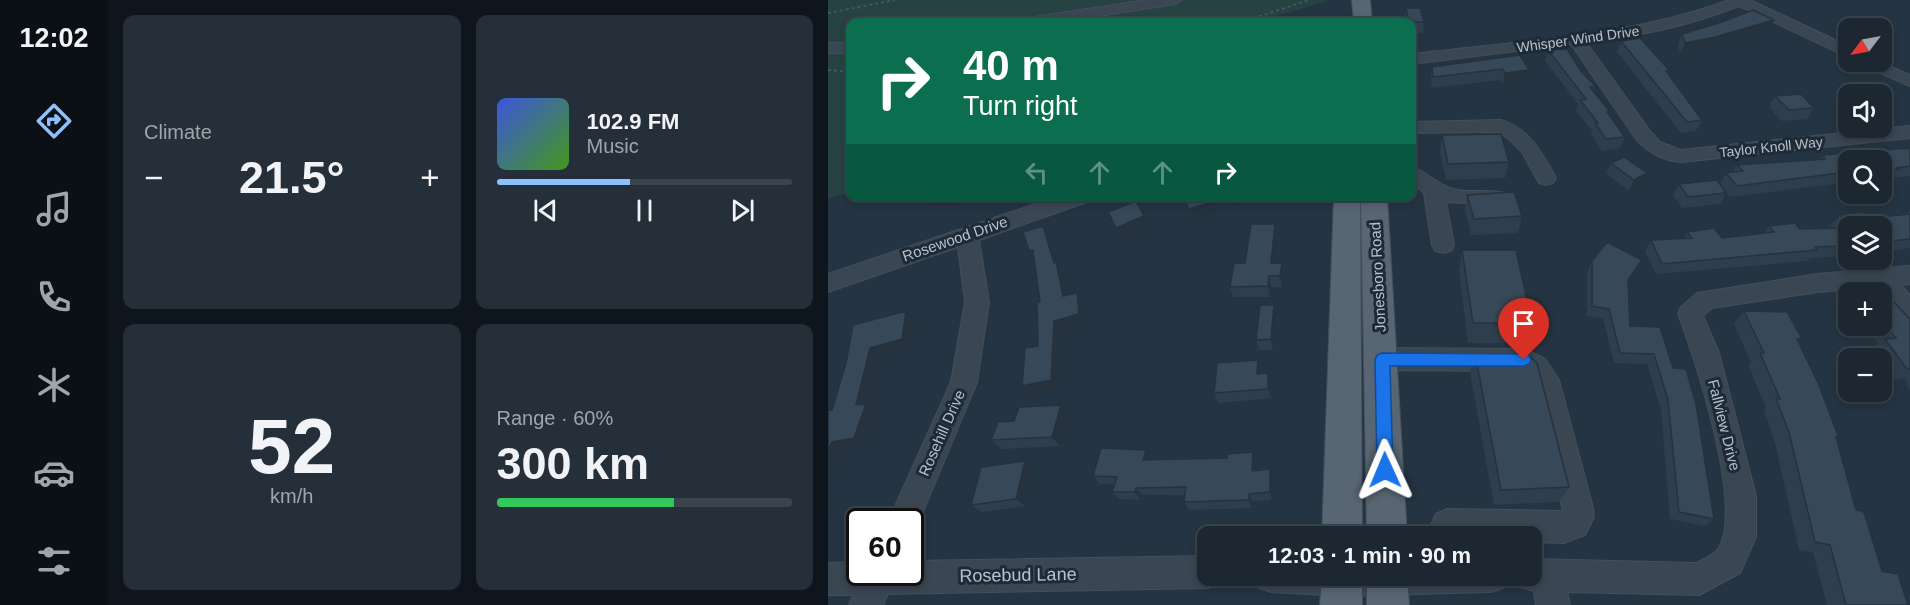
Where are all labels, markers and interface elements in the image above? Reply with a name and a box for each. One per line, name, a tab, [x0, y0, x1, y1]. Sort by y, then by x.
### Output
north arrow	[1838, 18, 1892, 72]
map controls	[1838, 18, 1892, 402]
street label: Whisper Wind Drive	[1516, 22, 1641, 56]
text: 12:02	[19, 23, 89, 53]
icon: right	[864, 42, 942, 120]
text: 40 m	[963, 42, 1059, 89]
button: sound	[1838, 84, 1892, 138]
text: Turn right	[963, 91, 1078, 121]
icon: directions	[33, 100, 75, 142]
text: 102.9 FM	[587, 109, 679, 134]
text: Climate	[144, 121, 212, 143]
street label: Taylor Knoll Way	[1719, 134, 1823, 160]
text: Music	[587, 135, 639, 157]
button: search	[1838, 150, 1892, 204]
text: 21.5°	[239, 152, 345, 203]
icon: left	[1020, 156, 1053, 189]
icon: ahead	[1083, 156, 1116, 189]
icon: ahead	[1146, 156, 1179, 189]
icon: right	[1209, 156, 1242, 189]
text: −	[144, 159, 163, 196]
text: +	[420, 159, 440, 196]
icon: music	[33, 188, 75, 230]
icon: previous	[529, 194, 562, 227]
icon: pause	[628, 194, 661, 227]
icon: next	[726, 194, 759, 227]
street label: Rosewood Drive	[900, 213, 1010, 264]
button: layers	[1838, 216, 1892, 270]
street label: Jonesboro Road	[1366, 222, 1389, 332]
icon: phone	[33, 276, 75, 318]
button: +	[1838, 282, 1892, 336]
pin	[1498, 298, 1549, 360]
icon: arrive	[1507, 307, 1540, 340]
button: −	[1838, 348, 1892, 402]
icon: climate	[33, 364, 75, 406]
street label: Fallview Drive	[1705, 378, 1744, 472]
street label: Rosehill Drive	[915, 387, 968, 479]
text: 52	[248, 402, 335, 490]
text: Range · 60%	[497, 407, 613, 429]
text: 300 km	[497, 438, 649, 489]
position arrow	[1353, 438, 1417, 502]
icon: car	[33, 452, 75, 494]
text: km/h	[270, 485, 313, 507]
speed limit sign: 60	[846, 508, 924, 586]
icon: filters	[33, 540, 75, 582]
text: 12:03 · 1 min · 90 m	[1268, 543, 1471, 568]
street label: Rosebud Lane	[959, 564, 1077, 586]

